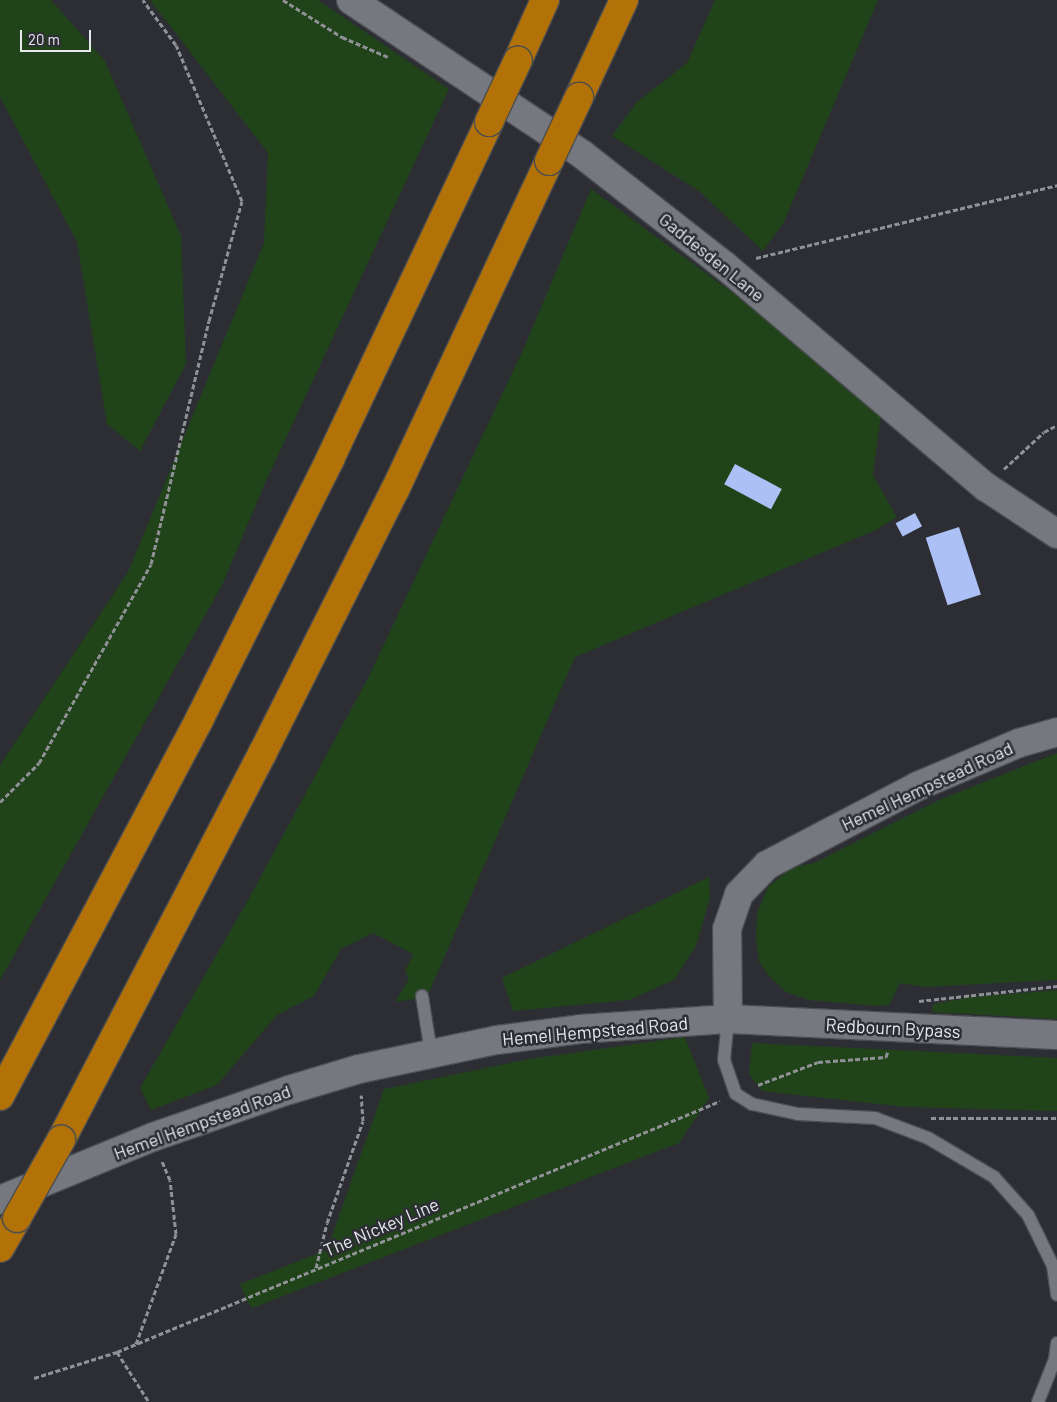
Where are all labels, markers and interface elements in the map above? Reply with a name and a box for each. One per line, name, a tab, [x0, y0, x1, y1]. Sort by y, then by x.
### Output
scale bar	[22, 20, 94, 52]
text: 20 m	[28, 30, 60, 48]
street label: Gaddesden Lane	[655, 208, 769, 306]
street label: Hemel Hempstead Road	[838, 737, 1016, 835]
street label: Hemel Hempstead Road	[501, 1012, 689, 1050]
street label: Redbourn Bypass	[825, 1014, 961, 1042]
street label: Hemel Hempstead Road	[111, 1080, 293, 1164]
street label: The Nickey Line	[320, 1193, 442, 1261]

